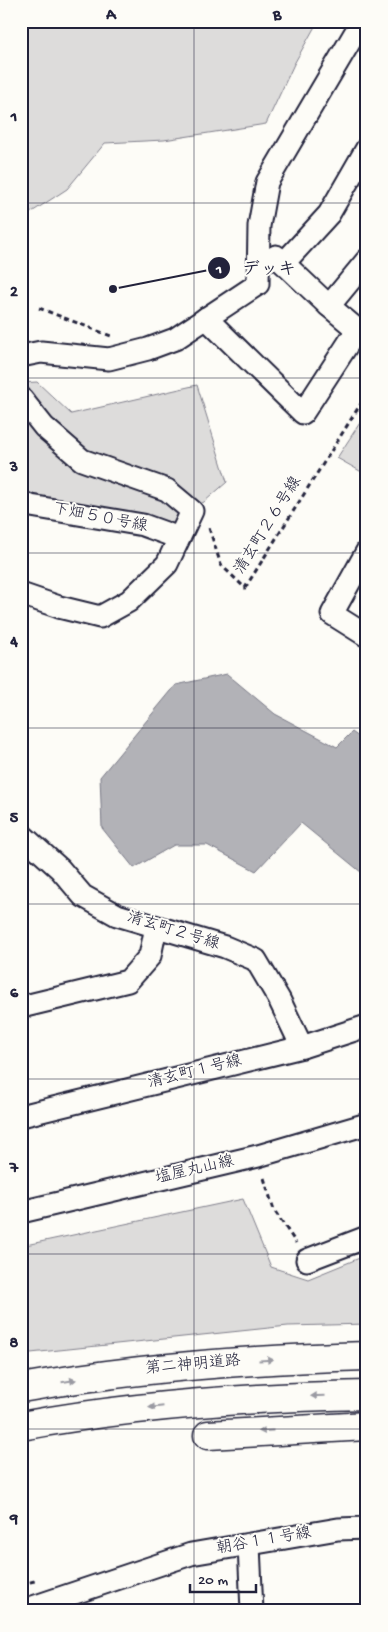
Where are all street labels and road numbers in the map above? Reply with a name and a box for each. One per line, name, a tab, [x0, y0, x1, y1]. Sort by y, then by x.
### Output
street label: 清玄町２６号線	[230, 472, 307, 579]
street label: 下畑５０号線	[51, 499, 149, 537]
street label: 清玄町２号線	[124, 907, 222, 955]
street label: 清玄町１号線	[146, 1050, 244, 1094]
street label: 塩屋丸山線	[153, 1151, 236, 1189]
street label: 第二神明道路	[144, 1350, 242, 1380]
street label: 朝谷１１号線	[215, 1522, 313, 1560]

